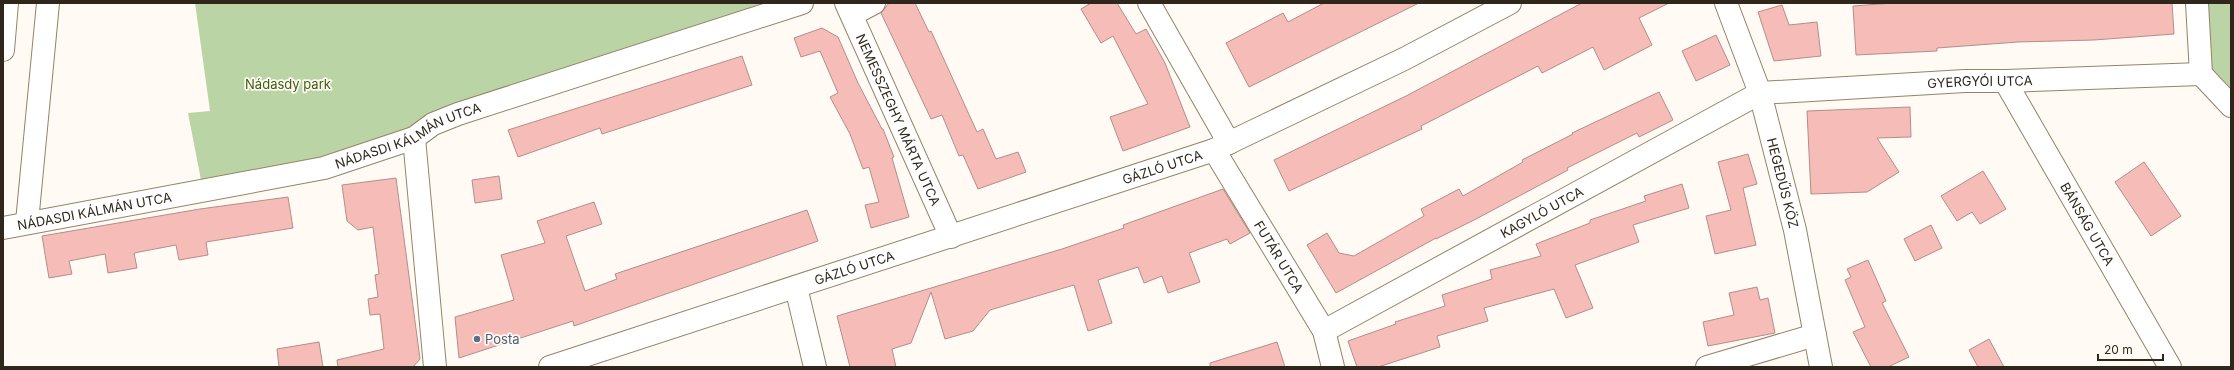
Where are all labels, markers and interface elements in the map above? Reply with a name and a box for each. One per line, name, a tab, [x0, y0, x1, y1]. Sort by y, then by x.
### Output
street label: NEMESSZEGHY MÁRTA UTCA	[853, 31, 944, 208]
street label: GYERGYÓI UTCA	[1927, 72, 2033, 91]
park label: Nádasdy park	[245, 76, 331, 92]
street label: NÁDASDI KÁLMÁN UTCA	[333, 99, 483, 172]
street label: HEGEDŰS KÖZ	[1764, 136, 1802, 230]
street label: GÁZLÓ UTCA	[1120, 146, 1204, 187]
street label: BÁNSÁG UTCA	[2057, 179, 2118, 268]
street label: KAGYLÓ UTCA	[1497, 183, 1586, 241]
street label: NÁDASDI KÁLMÁN UTCA	[16, 189, 173, 233]
street label: FUTÁR UTCA	[1251, 218, 1307, 296]
street label: GÁZLÓ UTCA	[812, 247, 896, 288]
place label: Posta	[485, 331, 520, 347]
marker: Posta	[472, 334, 482, 344]
scale bar	[2098, 336, 2163, 362]
text: 20 m	[2104, 342, 2133, 357]

